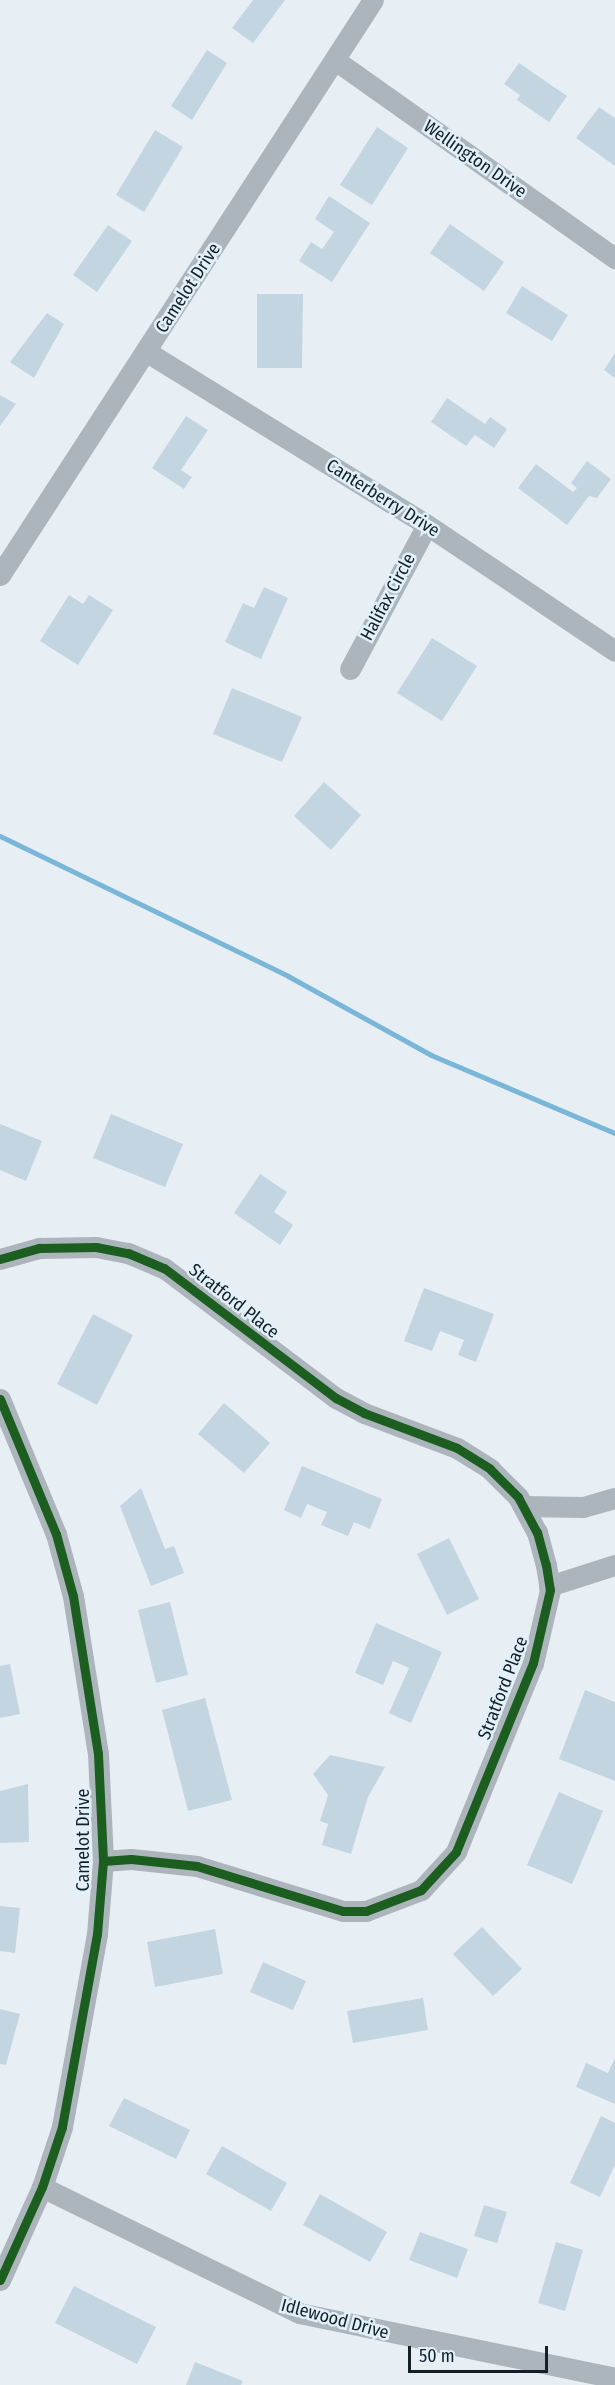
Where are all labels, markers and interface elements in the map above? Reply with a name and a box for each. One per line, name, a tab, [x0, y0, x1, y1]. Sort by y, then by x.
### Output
street label: Wellington Drive	[419, 115, 531, 203]
street label: Camelot Drive	[151, 239, 225, 337]
street label: Canterberry Drive	[322, 455, 444, 541]
street label: Halifax Circle	[356, 550, 420, 644]
street label: Stratford Place	[185, 1259, 283, 1343]
street label: Stratford Place	[473, 1633, 533, 1743]
street label: Camelot Drive	[72, 1789, 94, 1891]
street label: Idlewood Drive	[279, 2294, 391, 2344]
scale bar	[411, 2334, 550, 2372]
text: 50 m	[419, 2345, 455, 2367]

